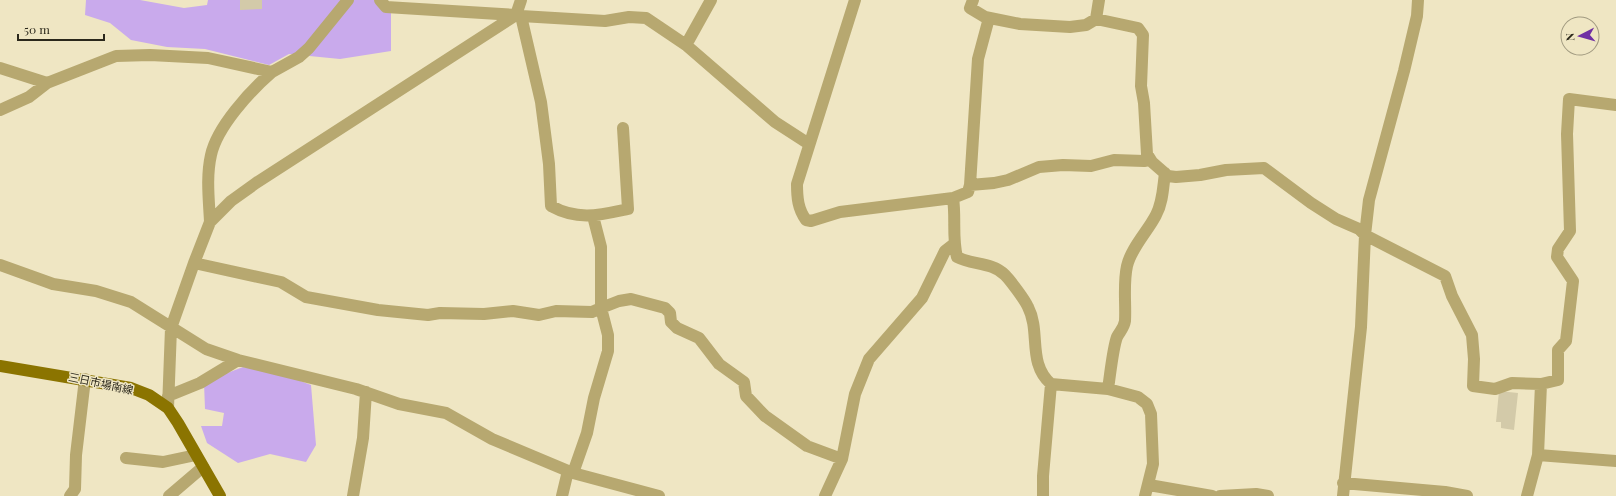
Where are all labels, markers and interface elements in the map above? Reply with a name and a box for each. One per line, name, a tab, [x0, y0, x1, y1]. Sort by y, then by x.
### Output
scale bar	[18, 16, 104, 42]
north arrow	[1560, 16, 1600, 56]
text: 50 m	[24, 21, 50, 37]
text: N	[1562, 32, 1577, 42]
street label: 三日市場南線	[67, 369, 135, 397]

